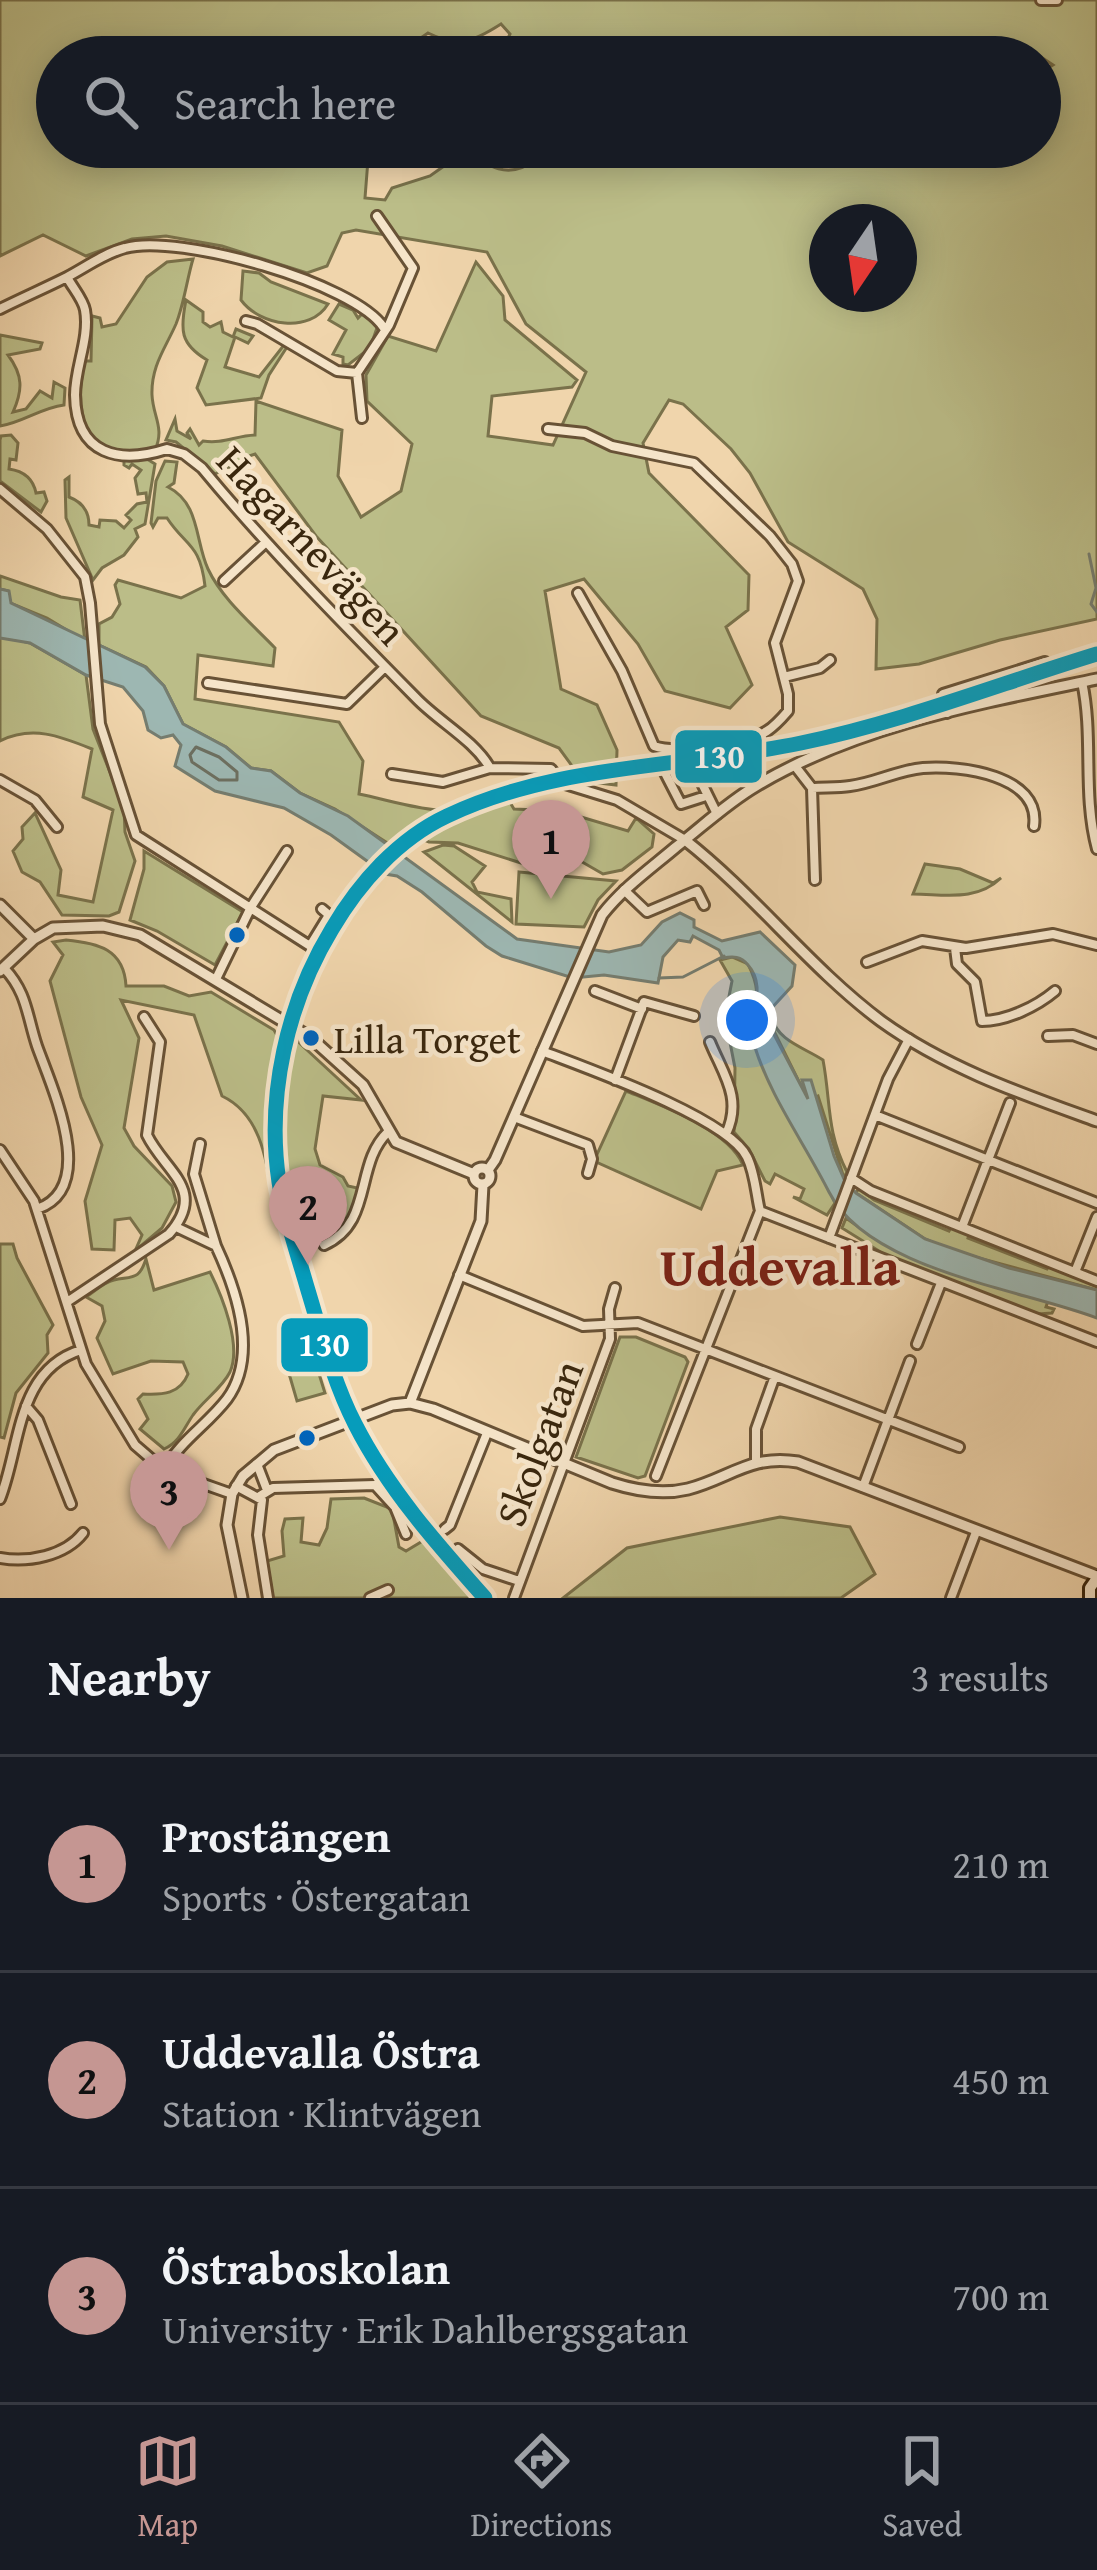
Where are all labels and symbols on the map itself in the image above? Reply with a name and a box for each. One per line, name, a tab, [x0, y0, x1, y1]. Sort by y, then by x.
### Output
north arrow	[809, 204, 917, 312]
street label: Hagarnevägen	[203, 431, 422, 659]
line badge: 130	[673, 728, 764, 785]
text: 130	[693, 732, 745, 780]
pin: 1	[512, 800, 590, 899]
unlabelled marker	[226, 924, 248, 946]
your location	[717, 990, 777, 1050]
place label: Lilla Torget	[334, 1010, 521, 1067]
marker: Lilla Torget	[300, 1027, 322, 1049]
pin: 2	[269, 1166, 347, 1265]
district label: Uddevalla	[660, 1226, 900, 1305]
line badge: 130	[279, 1316, 370, 1374]
text: 130	[298, 1320, 350, 1368]
street label: Skolgatan	[479, 1351, 598, 1535]
unlabelled marker	[296, 1427, 318, 1449]
pin: 3	[130, 1451, 208, 1550]

